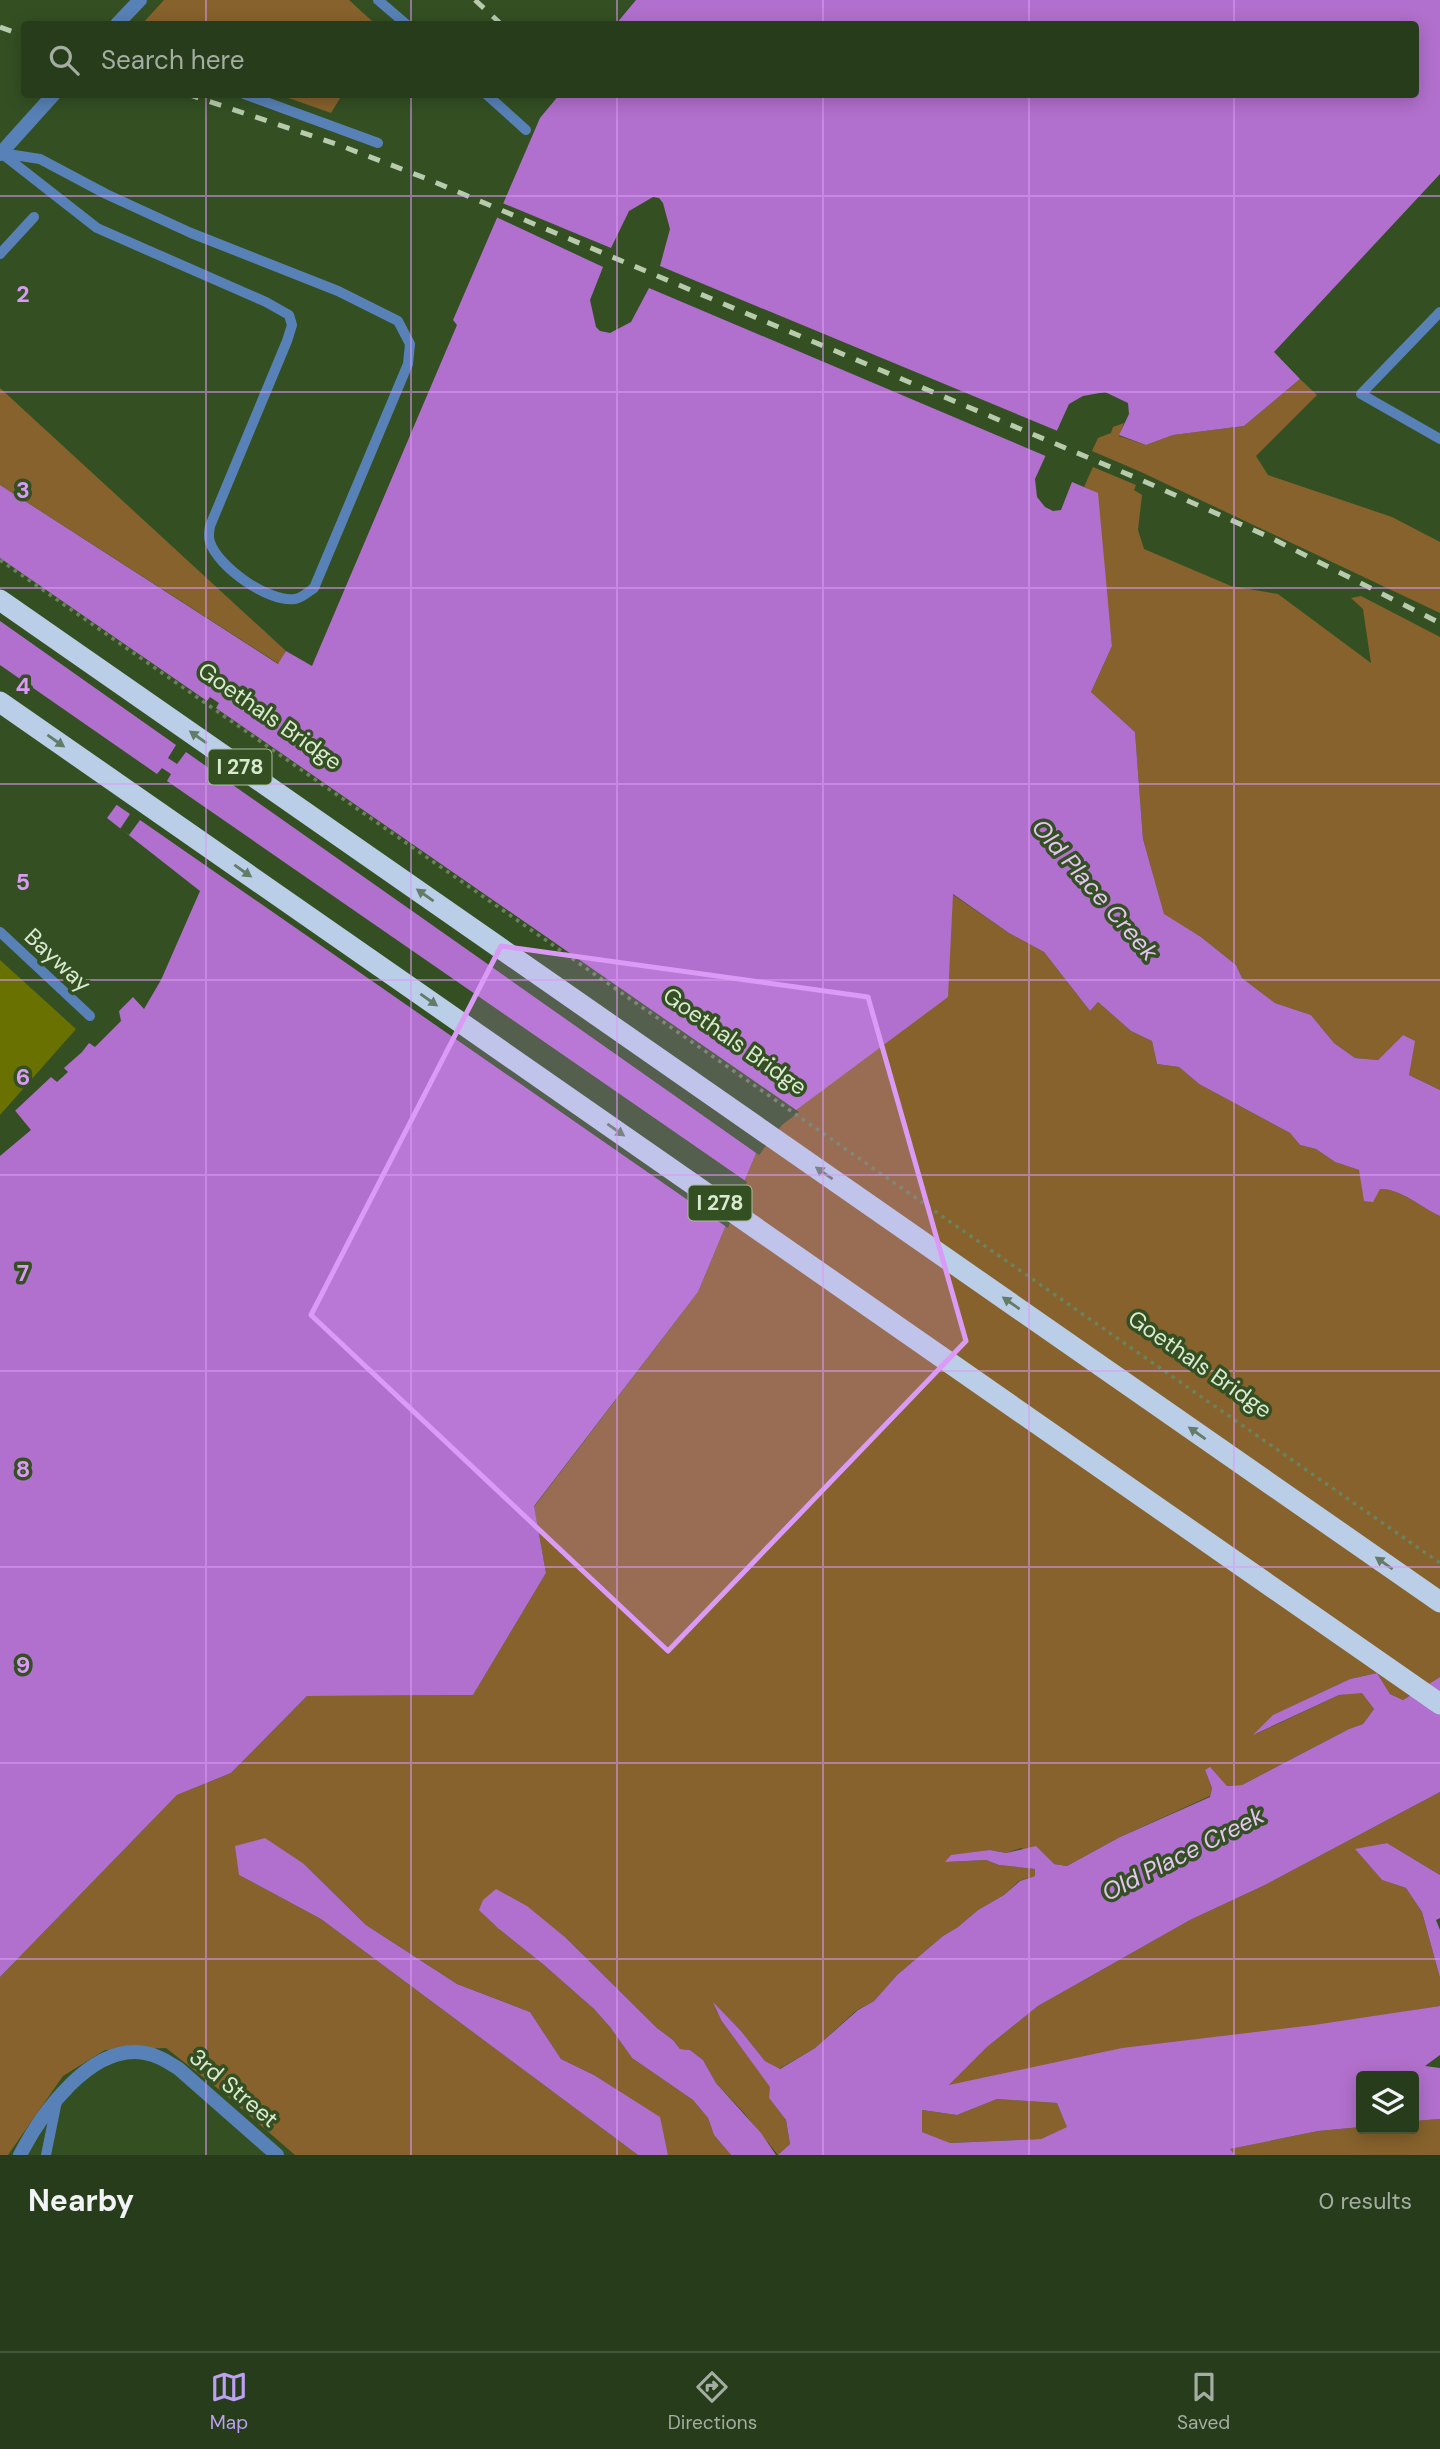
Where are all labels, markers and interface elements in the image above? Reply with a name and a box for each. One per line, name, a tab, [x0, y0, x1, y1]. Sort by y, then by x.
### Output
search box	[21, 21, 1419, 98]
icon: search	[45, 41, 83, 79]
text: Search here	[101, 43, 244, 77]
text: 2	[16, 279, 30, 309]
text: 3	[16, 475, 30, 505]
street label: Goethals Bridge	[192, 655, 348, 777]
text: 4	[16, 671, 31, 701]
one-way arrow	[188, 731, 207, 744]
one-way arrow	[47, 734, 65, 748]
road number: I 278	[208, 750, 272, 784]
water label: Old Place Creek	[1025, 812, 1166, 968]
one-way arrow	[234, 864, 252, 878]
text: 5	[16, 867, 30, 897]
one-way arrow	[415, 889, 434, 902]
street label: Bayway	[18, 921, 98, 999]
street label: Goethals Bridge	[657, 980, 813, 1102]
one-way arrow	[420, 993, 439, 1006]
text: 6	[16, 1062, 30, 1092]
one-way arrow	[607, 1123, 625, 1137]
one-way arrow	[815, 1166, 833, 1180]
road number: I 278	[688, 1186, 752, 1220]
text: 7	[17, 1258, 29, 1288]
one-way arrow	[1002, 1296, 1020, 1310]
street label: Goethals Bridge	[1122, 1303, 1278, 1425]
one-way arrow	[1188, 1426, 1206, 1440]
text: 8	[16, 1454, 30, 1484]
one-way arrow	[1375, 1556, 1393, 1570]
text: 9	[16, 1650, 30, 1680]
water label: Old Place Creek	[1096, 1799, 1270, 1908]
street label: 3rd Street	[183, 2042, 285, 2134]
map controls	[1356, 2071, 1419, 2134]
button: layers	[1356, 2071, 1419, 2134]
text: Nearby	[28, 2181, 134, 2220]
text: 0 results	[1319, 2186, 1412, 2216]
tab: Map	[210, 2368, 248, 2435]
tab: Directions	[668, 2368, 757, 2435]
tab: Saved	[1177, 2368, 1230, 2435]

